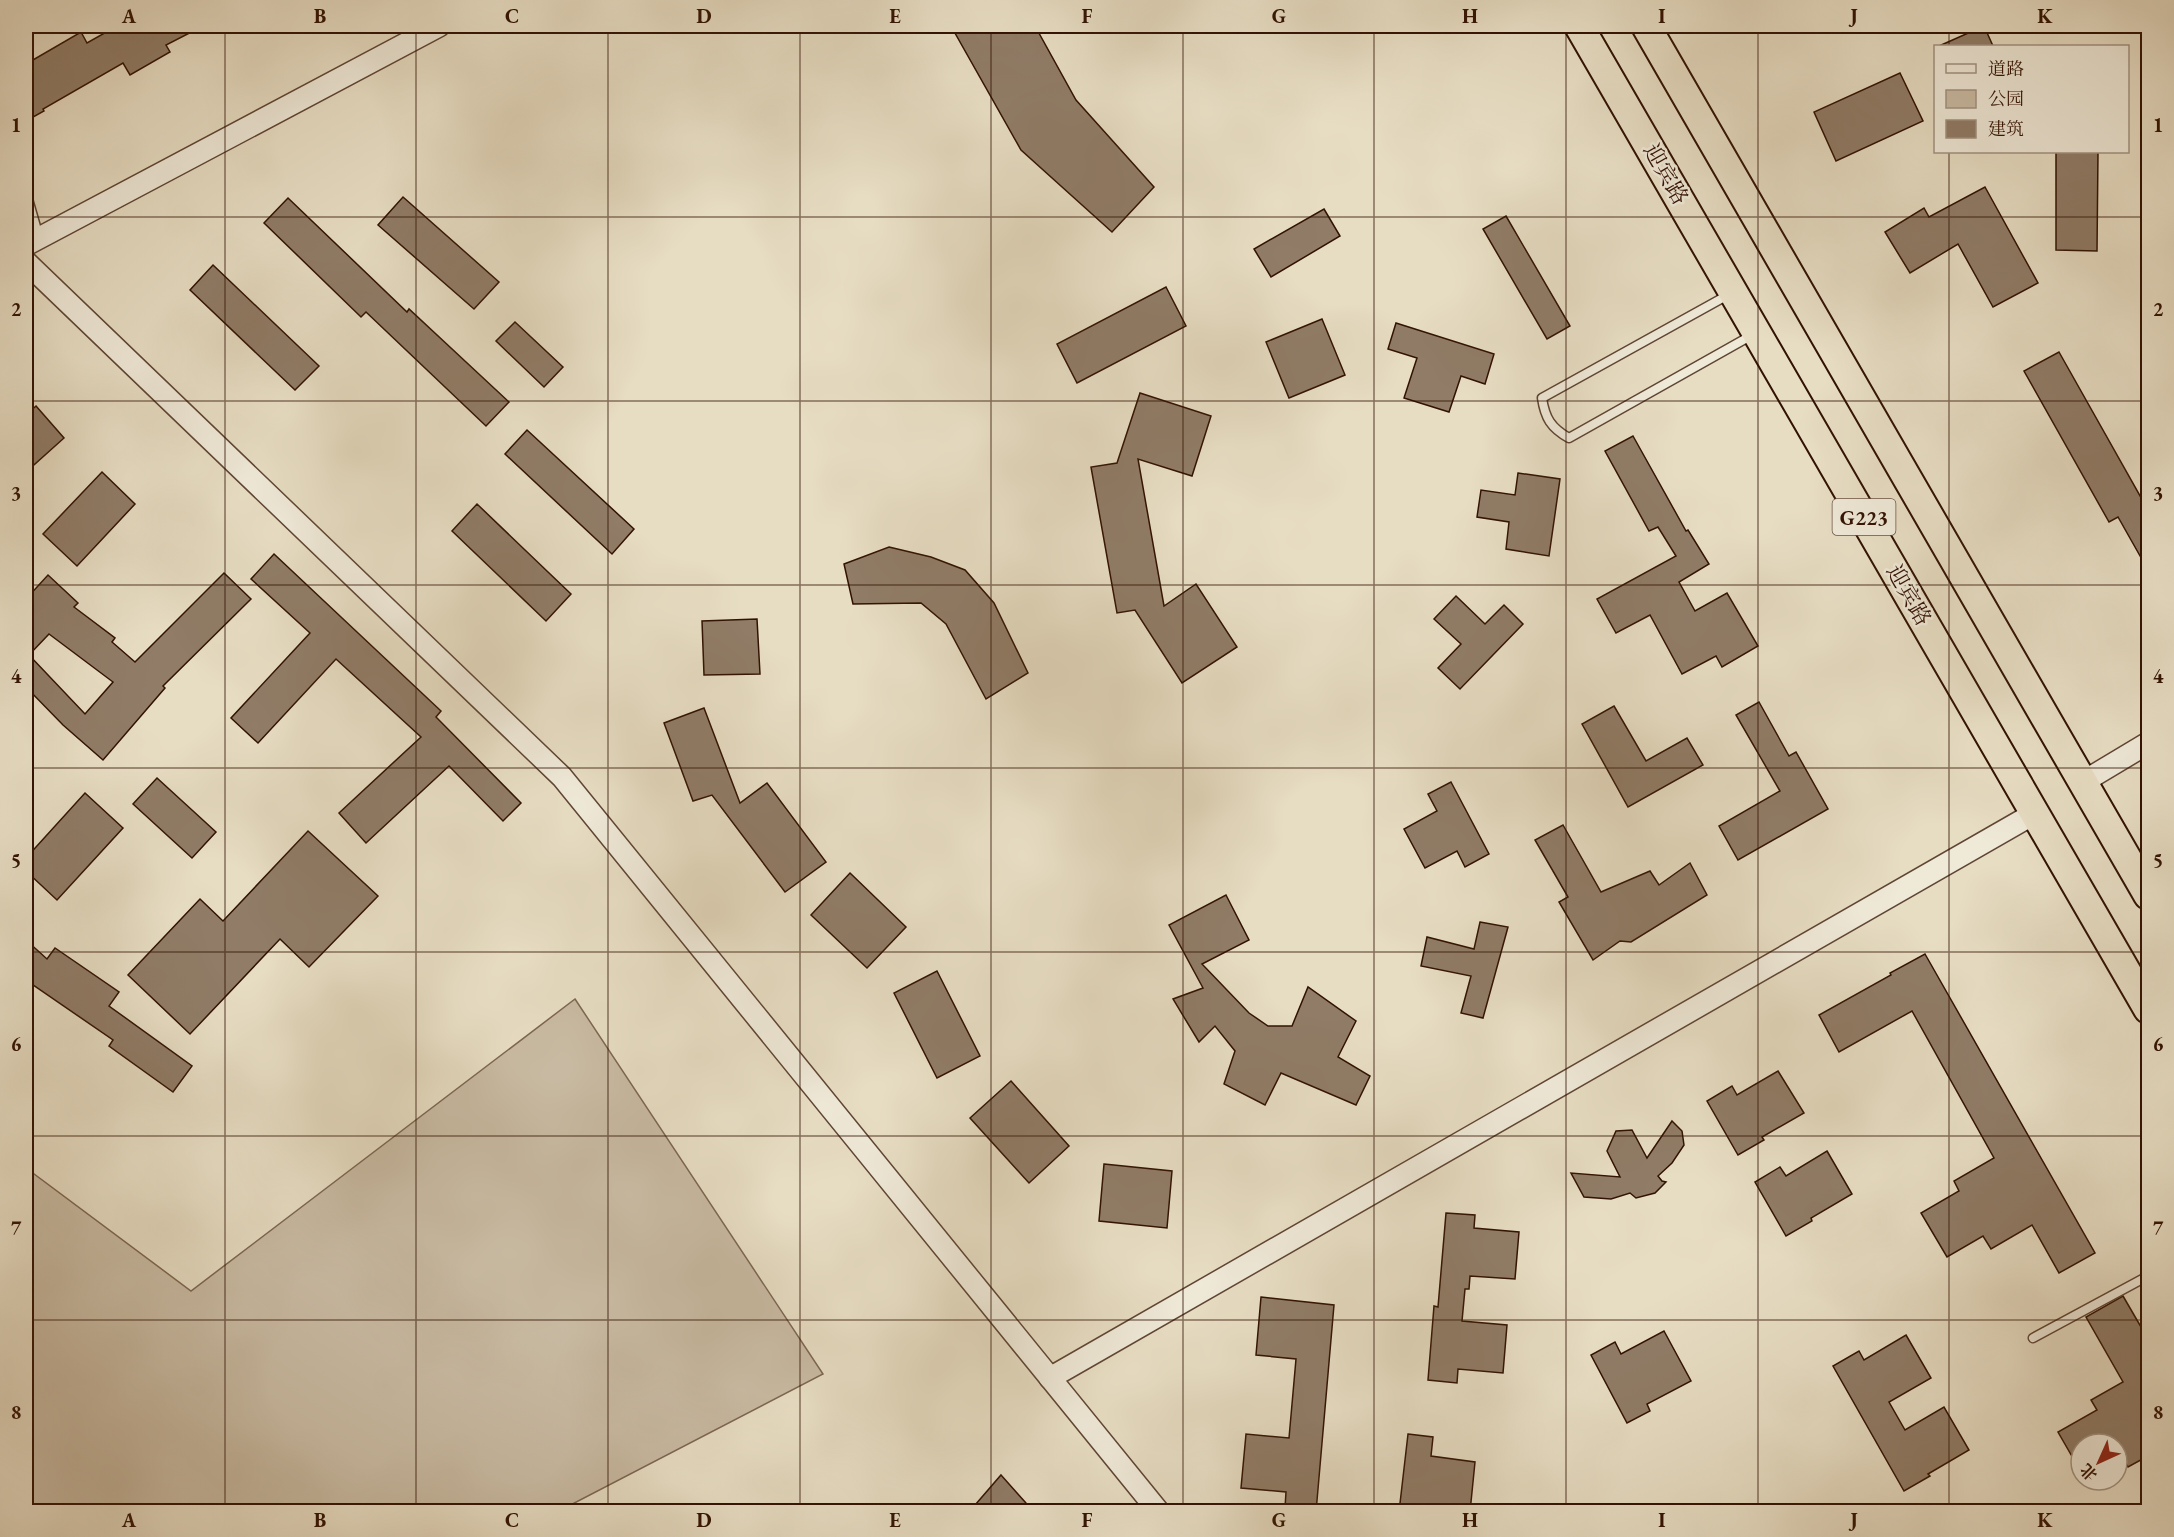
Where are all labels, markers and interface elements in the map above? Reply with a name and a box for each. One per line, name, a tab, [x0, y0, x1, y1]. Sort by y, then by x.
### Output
text: A	[121, 3, 137, 29]
text: B	[314, 3, 326, 29]
text: C	[505, 3, 519, 29]
text: D	[696, 3, 712, 29]
text: E	[889, 3, 901, 29]
text: F	[1082, 3, 1093, 29]
text: G	[1272, 3, 1286, 29]
text: H	[1462, 3, 1478, 29]
text: I	[1658, 3, 1666, 29]
text: J	[1848, 3, 1858, 29]
text: K	[2037, 3, 2053, 29]
legend	[1934, 45, 2129, 153]
text: 道路	[1988, 57, 2024, 80]
text: 公园	[1988, 87, 2024, 110]
text: 1	[11, 112, 21, 138]
text: 1	[2153, 112, 2163, 138]
text: 建筑	[1988, 117, 2024, 140]
street label: 迎宾路	[1637, 138, 1695, 210]
text: 2	[11, 296, 22, 322]
text: 2	[2153, 296, 2164, 322]
text: 3	[11, 480, 21, 506]
text: 3	[2153, 480, 2163, 506]
road number: G223	[1832, 499, 1896, 535]
street label: 迎宾路	[1880, 559, 1938, 631]
text: 4	[11, 663, 22, 689]
text: 4	[2153, 663, 2164, 689]
text: 5	[11, 847, 21, 873]
text: 5	[2153, 847, 2163, 873]
text: 6	[11, 1031, 22, 1057]
text: 6	[2153, 1031, 2164, 1057]
text: 7	[11, 1215, 22, 1241]
text: 7	[2153, 1215, 2164, 1241]
text: 8	[11, 1399, 21, 1425]
text: 8	[2153, 1399, 2163, 1425]
north arrow	[2069, 1432, 2129, 1492]
text: 北	[2076, 1459, 2102, 1485]
text: A	[121, 1507, 137, 1533]
text: B	[314, 1507, 326, 1533]
text: C	[505, 1507, 519, 1533]
text: D	[696, 1507, 712, 1533]
text: E	[889, 1507, 901, 1533]
text: F	[1082, 1507, 1093, 1533]
text: G	[1272, 1507, 1286, 1533]
text: H	[1462, 1507, 1478, 1533]
text: I	[1658, 1507, 1666, 1533]
text: J	[1848, 1507, 1858, 1533]
text: K	[2037, 1507, 2053, 1533]

